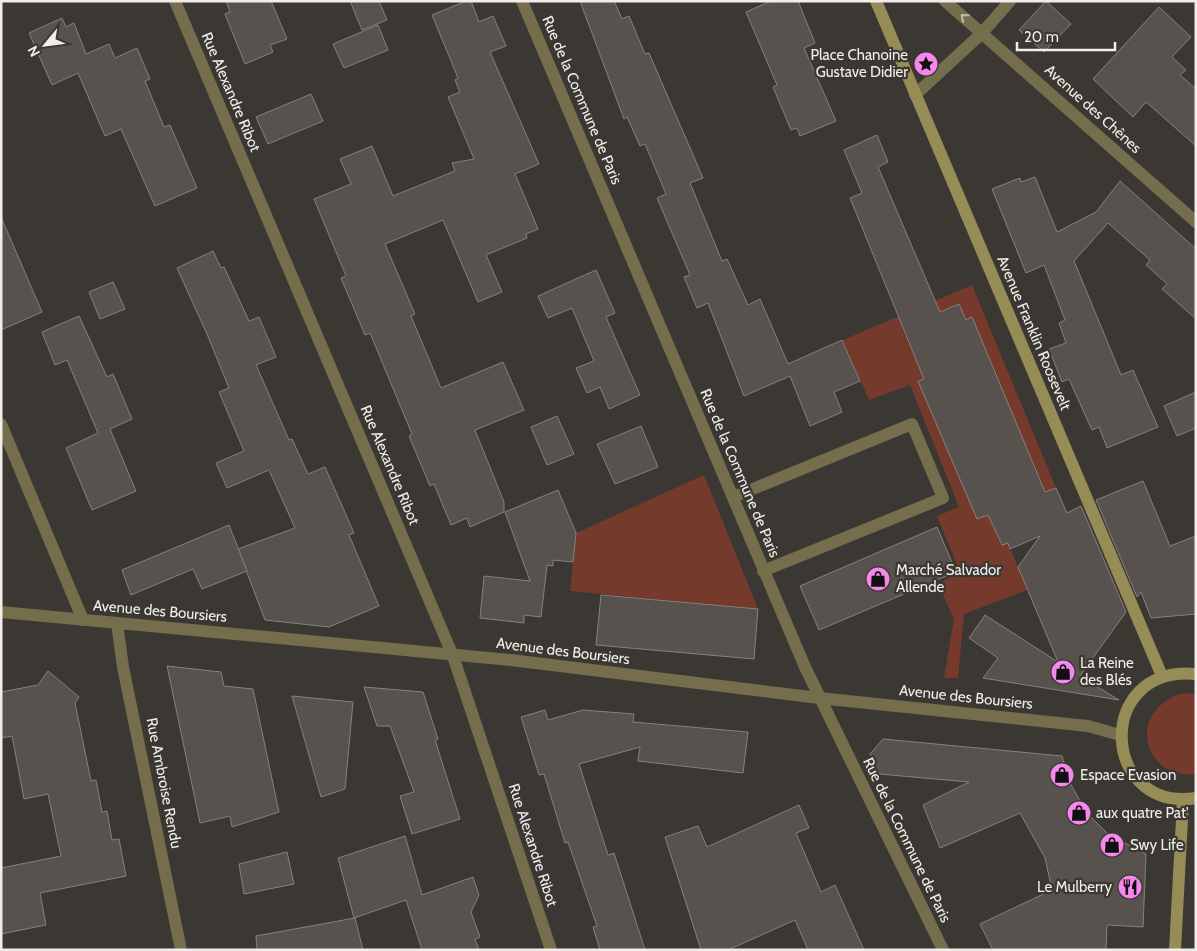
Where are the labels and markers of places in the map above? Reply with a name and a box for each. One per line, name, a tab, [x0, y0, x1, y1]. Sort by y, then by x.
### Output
place label: Place Chanoine Gustave Didier	[811, 46, 908, 81]
place icon: Place Chanoine Gustave Didier	[913, 51, 939, 77]
place label: Marché Salvador Allende	[896, 561, 1001, 596]
shop icon: Marché Salvador Allende	[865, 566, 891, 592]
place label: La Reine des Blés	[1080, 654, 1134, 689]
shop icon: La Reine des Blés	[1050, 659, 1076, 685]
shop icon: Espace Evasion	[1049, 762, 1075, 788]
place label: Espace Evasion	[1080, 766, 1176, 784]
shop icon: aux quatre Pat'	[1066, 800, 1092, 826]
place label: aux quatre Pat'	[1096, 804, 1189, 822]
shop icon: Swy Life	[1099, 832, 1125, 858]
place label: Swy Life	[1130, 836, 1184, 854]
restaurant icon: Le Mulberry	[1117, 874, 1143, 900]
place label: Le Mulberry	[1037, 878, 1112, 896]

